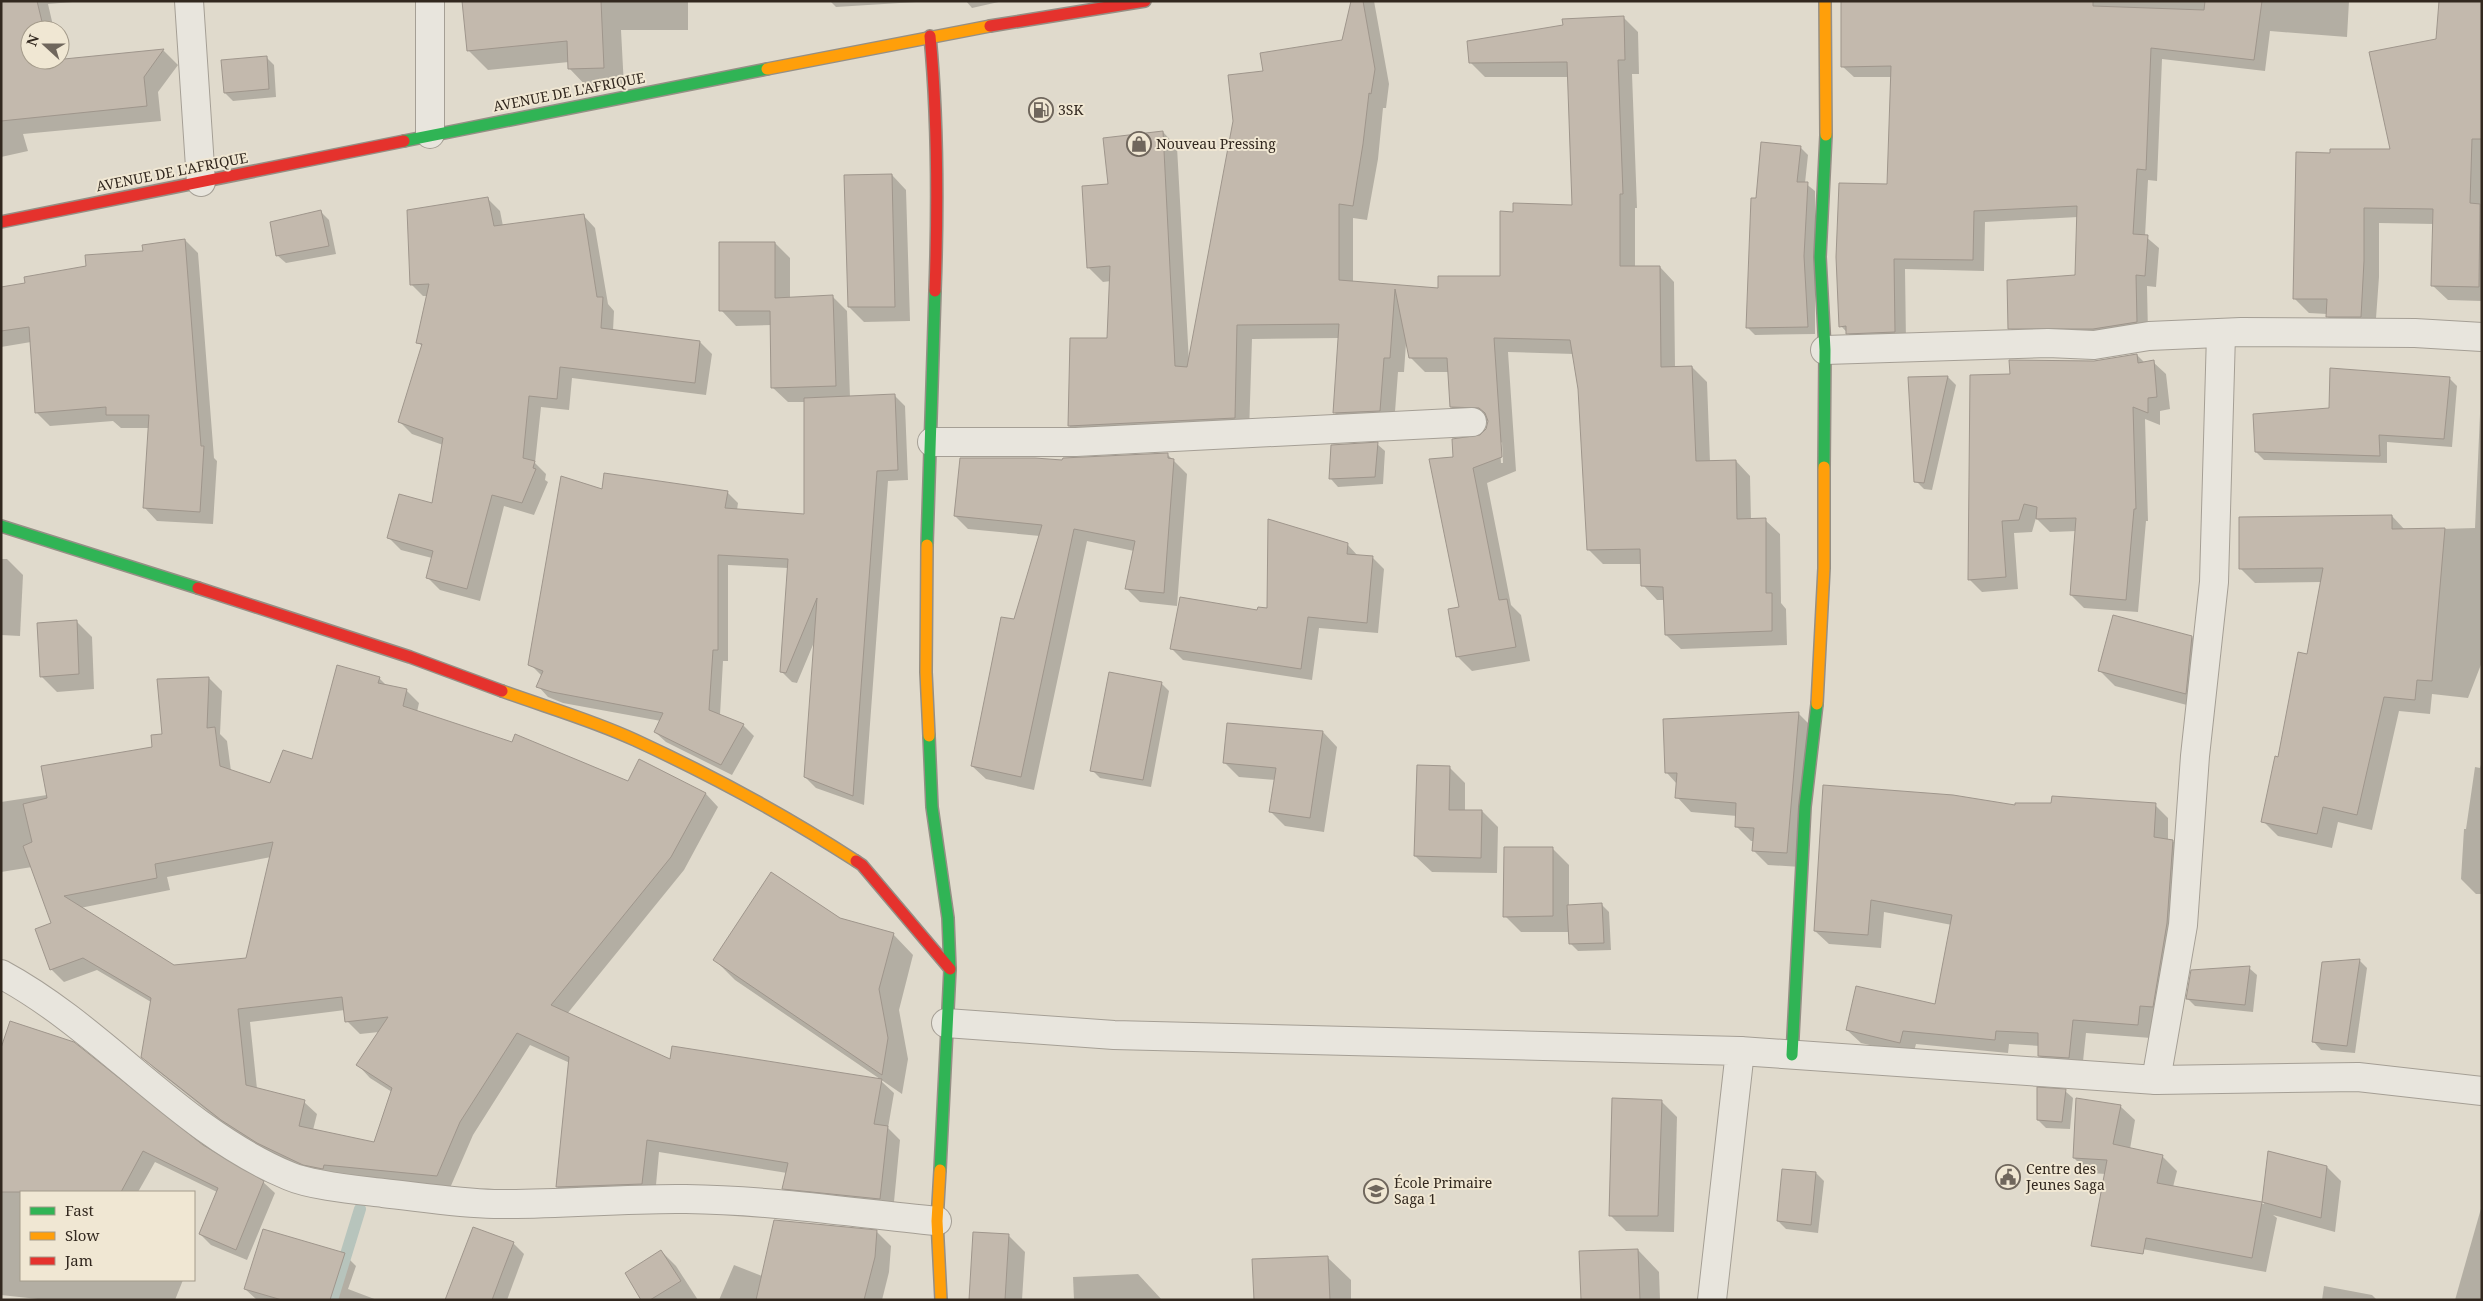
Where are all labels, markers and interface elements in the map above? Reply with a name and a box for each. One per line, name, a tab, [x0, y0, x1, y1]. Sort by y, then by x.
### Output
north arrow	[20, 20, 70, 70]
text: N	[22, 32, 43, 49]
street label: AVENUE DE L'AFRIQUE	[492, 67, 647, 116]
fuel station icon: 3SK	[1028, 97, 1054, 123]
place label: 3SK	[1058, 100, 1083, 119]
shop icon: Nouveau Pressing	[1126, 131, 1152, 157]
place label: Nouveau Pressing	[1156, 134, 1276, 153]
street label: AVENUE DE L'AFRIQUE	[95, 147, 250, 196]
place label: Centre des Jeunes Saga	[2025, 1159, 2105, 1194]
public building icon: Centre des Jeunes Saga	[1995, 1164, 2021, 1190]
place label: École Primaire Saga 1	[1394, 1173, 1492, 1208]
school or university icon: École Primaire Saga 1	[1363, 1178, 1389, 1204]
legend	[20, 1191, 195, 1281]
text: Fast	[65, 1200, 94, 1220]
text: Slow	[65, 1225, 99, 1245]
text: Jam	[64, 1250, 93, 1270]

